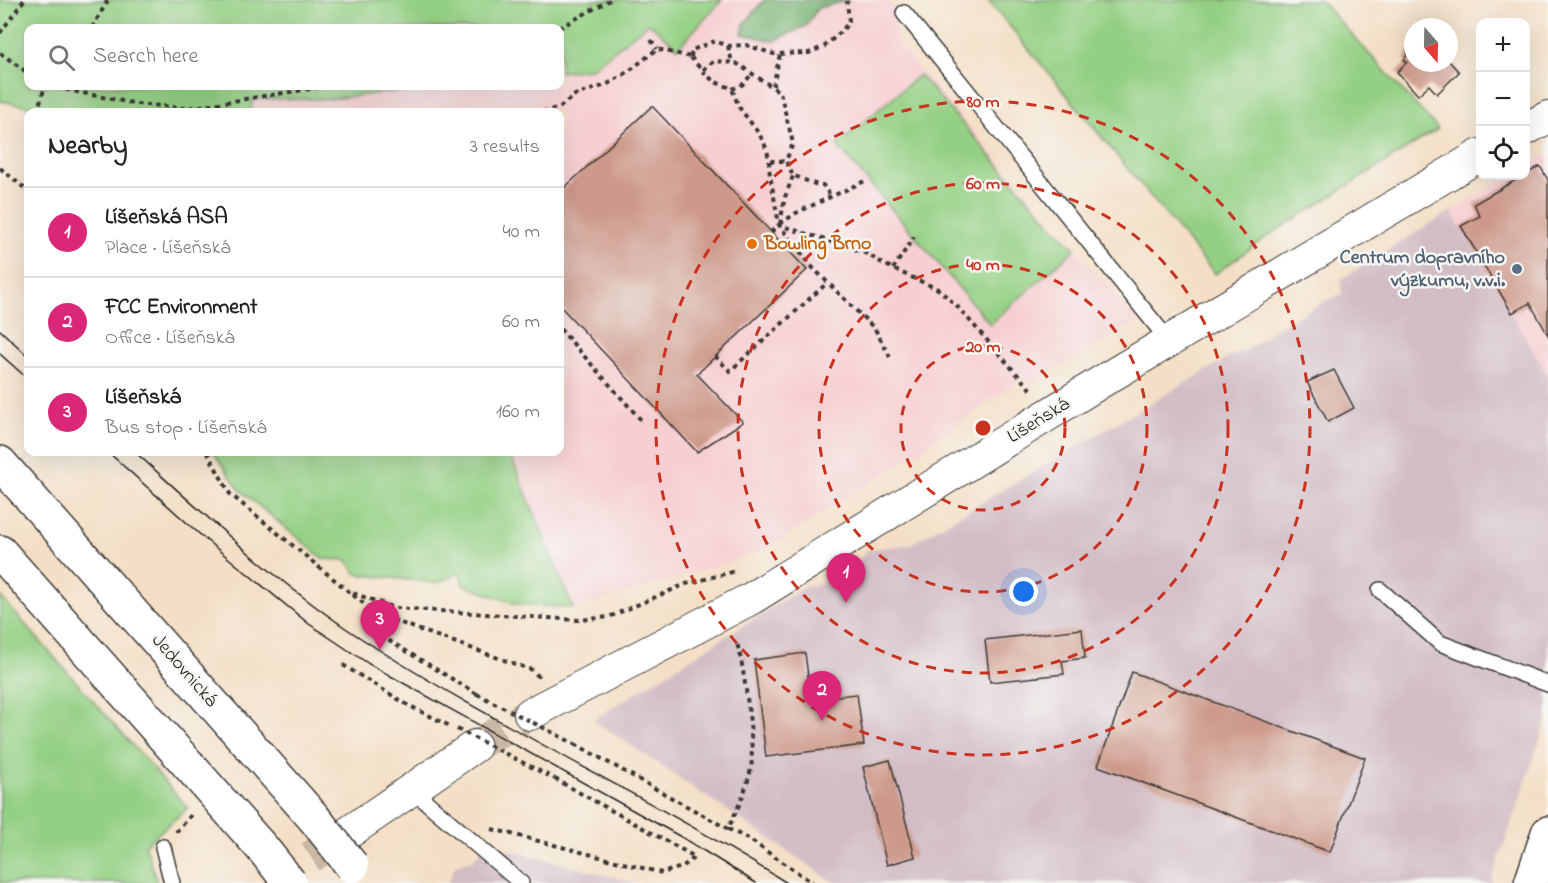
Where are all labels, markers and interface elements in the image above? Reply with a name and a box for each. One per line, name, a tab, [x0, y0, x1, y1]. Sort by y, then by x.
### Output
north arrow	[1404, 18, 1458, 72]
map controls	[1476, 18, 1530, 180]
button: +	[1476, 18, 1530, 72]
search box	[24, 24, 564, 90]
icon: search	[45, 41, 78, 74]
text: Search here	[93, 41, 198, 73]
button: −	[1476, 72, 1530, 126]
text: 80 m	[966, 90, 1000, 116]
button: locate	[1476, 126, 1530, 180]
text: Nearby	[48, 128, 127, 166]
text: 3 results	[470, 133, 540, 162]
text: 60 m	[966, 172, 1000, 198]
text: Líšeňská ASA	[105, 202, 228, 234]
text: 1	[64, 218, 71, 247]
text: 40 m	[503, 218, 540, 247]
place label: Bowling Brno	[763, 230, 871, 260]
text: Place · Líšeňská	[105, 234, 231, 263]
marker: Bowling Brno	[745, 237, 759, 251]
place label: Centrum dopravního výzkumu, v.v.i.	[1340, 244, 1505, 297]
text: 40 m	[966, 253, 1000, 279]
marker: Centrum dopravního výzkumu, v.v.i.	[1510, 262, 1524, 276]
text: FCC Environment	[105, 292, 257, 324]
text: 2	[63, 308, 72, 337]
text: 60 m	[502, 308, 540, 337]
text: Office · Líšeňská	[105, 324, 235, 353]
text: 20 m	[964, 335, 1001, 361]
text: Líšeňská	[105, 382, 181, 414]
street label: Líšeňská	[1002, 390, 1076, 452]
text: 3	[63, 398, 72, 427]
text: 160 m	[496, 398, 540, 427]
text: Bus stop · Líšeňská	[105, 414, 267, 443]
centre of rings	[973, 418, 993, 438]
pin: 1	[826, 554, 866, 603]
your location	[1009, 577, 1038, 606]
pin: 3	[360, 600, 400, 650]
street label: Jedovnická	[144, 628, 224, 714]
pin: 2	[802, 672, 842, 721]

